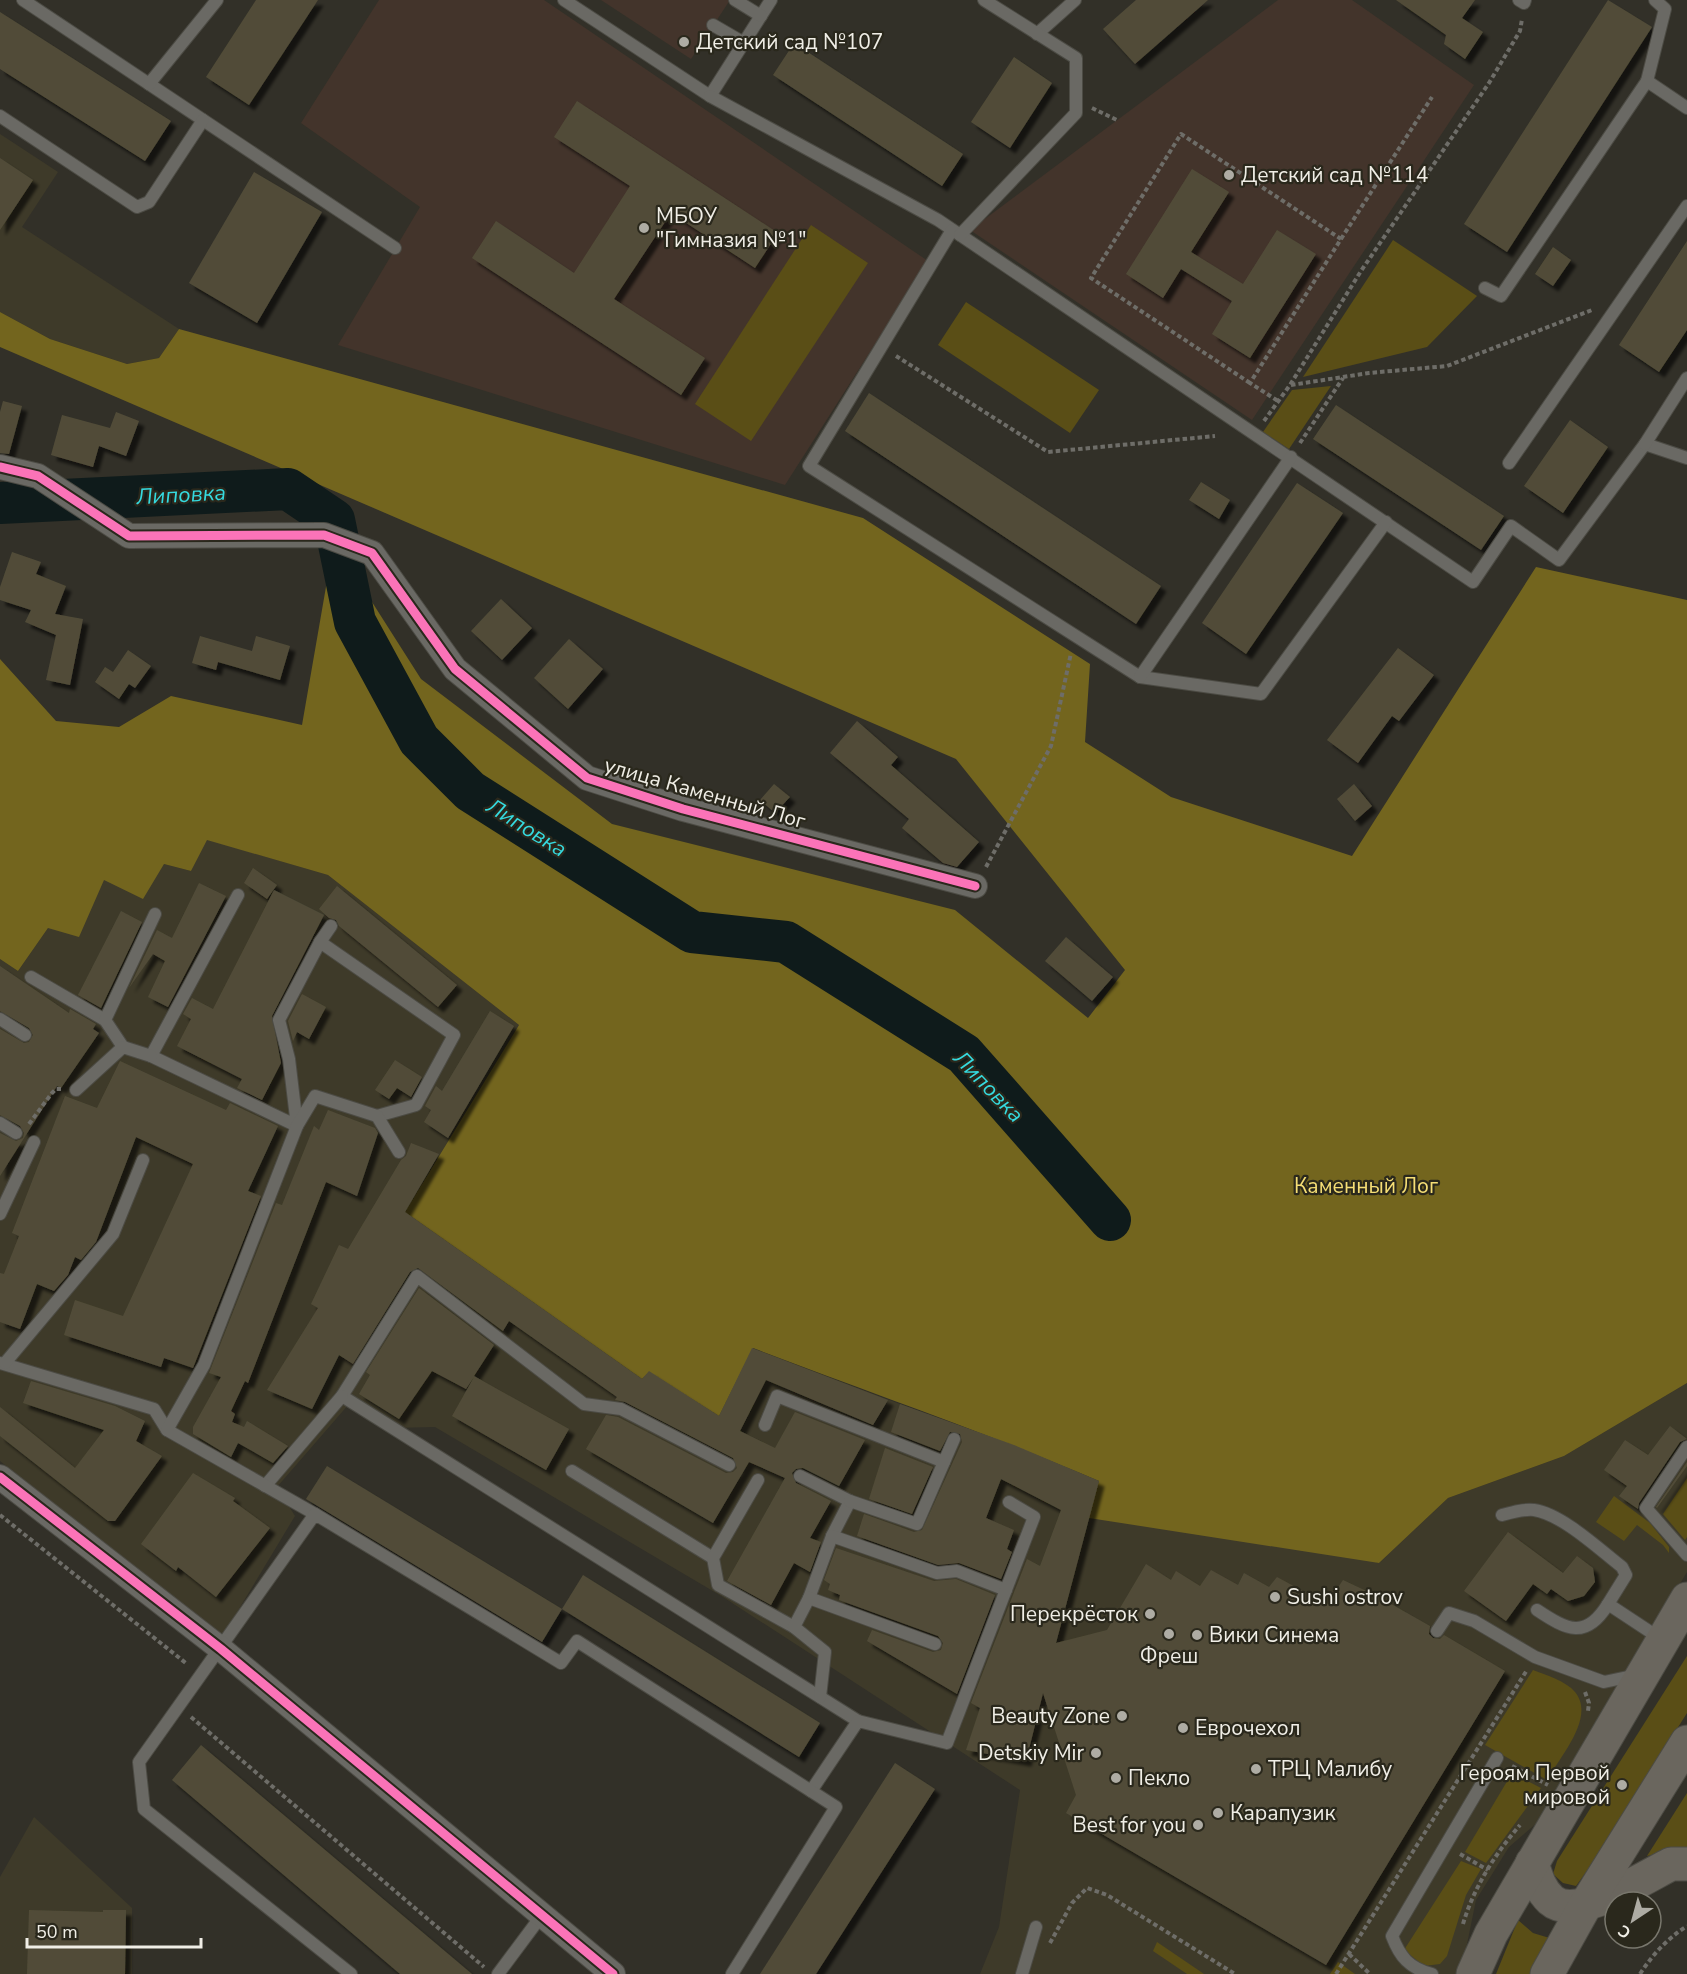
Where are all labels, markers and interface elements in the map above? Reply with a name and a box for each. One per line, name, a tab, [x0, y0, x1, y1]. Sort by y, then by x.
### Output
place label: Детский сад №107	[696, 28, 883, 56]
marker: Детский сад №107	[677, 35, 691, 49]
place label: Детский сад №114	[1241, 161, 1428, 189]
marker: Детский сад №114	[1222, 168, 1236, 182]
place label: МБОУ "Гимназия №1"	[656, 202, 807, 254]
marker: МБОУ "Гимназия №1"	[637, 221, 651, 235]
water label: Липовка	[134, 478, 227, 512]
street label: улица Каменный Лог	[601, 751, 809, 835]
water label: Липовка	[480, 791, 573, 864]
water label: Липовка	[946, 1043, 1030, 1129]
park label: Каменный Лог	[1294, 1172, 1438, 1200]
place label: Sushi ostrov	[1287, 1583, 1403, 1611]
marker: Sushi ostrov	[1268, 1590, 1282, 1604]
place label: Перекрёсток	[1010, 1600, 1139, 1628]
marker: Перекрёсток	[1143, 1607, 1157, 1621]
place label: Вики Синема	[1209, 1621, 1339, 1649]
marker: Фреш	[1162, 1627, 1176, 1641]
marker: Вики Синема	[1190, 1628, 1204, 1642]
place label: Фреш	[1140, 1642, 1198, 1670]
place label: Beauty Zone	[991, 1702, 1110, 1730]
marker: Beauty Zone	[1115, 1709, 1129, 1723]
place label: Еврочехол	[1195, 1714, 1301, 1742]
marker: Еврочехол	[1176, 1721, 1190, 1735]
place label: Detskiy Mir	[978, 1739, 1084, 1767]
marker: Detskiy Mir	[1089, 1746, 1103, 1760]
place label: ТРЦ Малибу	[1268, 1755, 1392, 1783]
place label: Героям Первой мировой	[1460, 1759, 1610, 1811]
marker: ТРЦ Малибу	[1249, 1762, 1263, 1776]
place label: Пекло	[1128, 1764, 1190, 1792]
marker: Пекло	[1109, 1771, 1123, 1785]
marker: Героям Первой мировой	[1615, 1778, 1629, 1792]
place label: Карапузик	[1230, 1799, 1336, 1827]
marker: Карапузик	[1211, 1806, 1225, 1820]
place label: Best for you	[1073, 1811, 1186, 1839]
marker: Best for you	[1191, 1818, 1205, 1832]
north arrow	[1603, 1890, 1663, 1950]
scale bar	[27, 1911, 201, 1949]
text: С	[1614, 1919, 1636, 1943]
text: 50 m	[36, 1920, 78, 1944]

